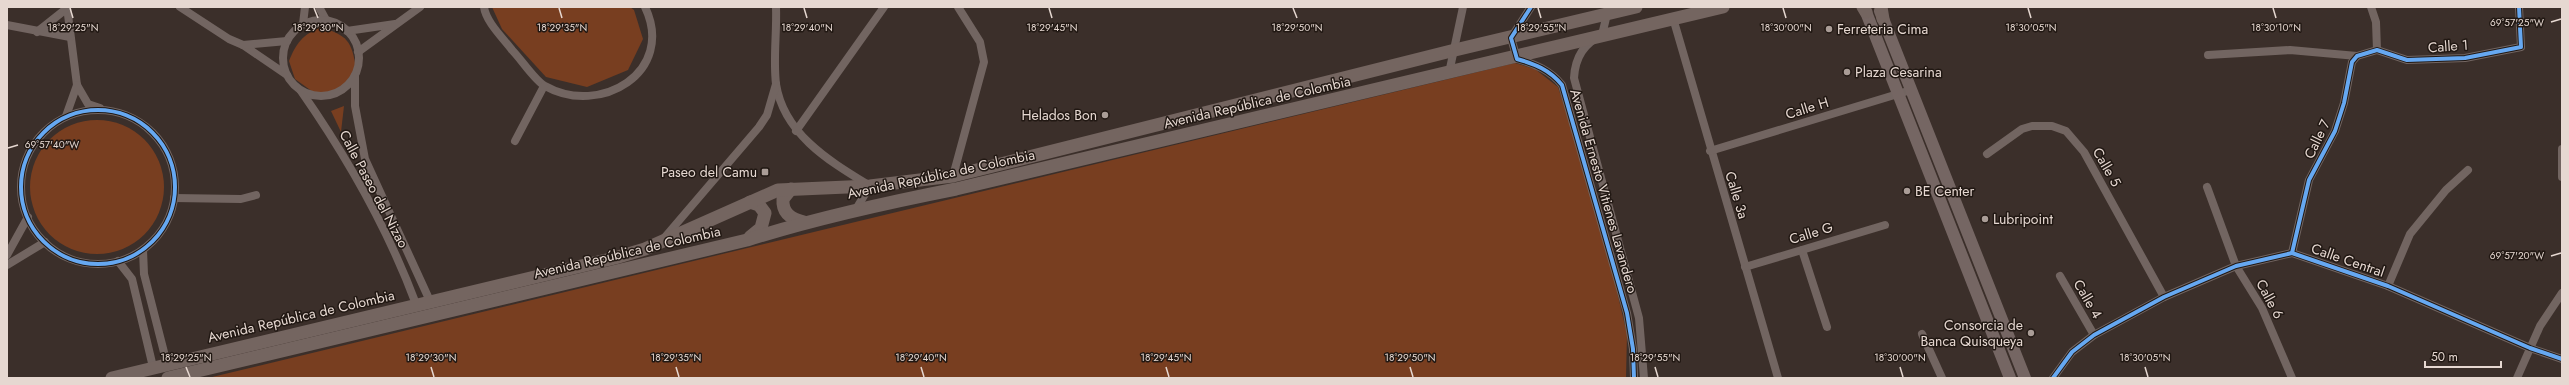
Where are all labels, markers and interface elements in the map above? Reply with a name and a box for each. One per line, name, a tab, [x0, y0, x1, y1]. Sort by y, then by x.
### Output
text: 69°57'25"W	[2490, 15, 2544, 30]
place label: Ferreteria Cima	[1837, 19, 1928, 39]
text: 18°29'25"N	[48, 20, 98, 35]
text: 18°29'30"N	[293, 20, 343, 35]
text: 18°29'35"N	[537, 20, 587, 35]
text: 18°29'40"N	[781, 20, 833, 35]
text: 18°29'45"N	[1027, 20, 1077, 35]
text: 18°29'50"N	[1271, 20, 1323, 35]
text: 18°29'55"N	[1516, 20, 1566, 35]
text: 18°30'00"N	[1760, 20, 1812, 35]
text: 18°30'05"N	[2005, 20, 2057, 35]
text: 18°30'10"N	[2251, 20, 2301, 35]
marker: Ferreteria Cima	[1824, 24, 1834, 34]
street label: Calle 1	[2427, 35, 2469, 57]
place label: Plaza Cesarina	[1855, 62, 1942, 82]
marker: Plaza Cesarina	[1842, 67, 1852, 77]
street label: Avenida República de Colombia	[1162, 71, 1352, 133]
street label: Avenida Ernesto Vitienes Lavandero	[1565, 87, 1643, 296]
street label: Calle H	[1783, 92, 1831, 124]
place label: Helados Bon	[1022, 105, 1097, 125]
marker: Helados Bon	[1100, 110, 1110, 120]
street label: Calle 7	[2299, 115, 2335, 162]
street label: Calle Paseo del Nizao	[334, 127, 414, 252]
text: 69°57'40"W	[25, 137, 79, 152]
street label: Avenida República de Colombia	[845, 144, 1037, 204]
street label: Calle 5	[2088, 144, 2126, 190]
place label: Paseo del Camu	[661, 162, 757, 182]
marker: Paseo del Camu	[760, 167, 770, 177]
street label: Calle 3a	[1720, 169, 1754, 221]
place label: BE Center	[1915, 181, 1974, 201]
marker: BE Center	[1902, 186, 1912, 196]
place label: Lubripoint	[1993, 209, 2053, 229]
marker: Lubripoint	[1980, 214, 1990, 224]
street label: Calle G	[1787, 217, 1836, 249]
street label: Avenida República de Colombia	[532, 221, 722, 283]
street label: Calle Central	[2309, 238, 2387, 282]
text: 69°57'20"W	[2490, 248, 2544, 263]
street label: Calle 4	[2069, 276, 2107, 322]
street label: Calle 6	[2251, 276, 2289, 322]
street label: Avenida República de Colombia	[206, 285, 396, 347]
place label: Consorcia de Banca Quisqueya	[1921, 315, 2023, 351]
marker: Consorcia de Banca Quisqueya	[2026, 328, 2036, 338]
scale bar	[2425, 343, 2501, 369]
text: 50 m	[2431, 348, 2458, 366]
text: 18°29'25"N	[161, 350, 211, 365]
text: 18°29'30"N	[406, 350, 456, 365]
text: 18°29'35"N	[651, 350, 701, 365]
text: 18°29'40"N	[895, 350, 947, 365]
text: 18°29'45"N	[1141, 350, 1191, 365]
text: 18°29'50"N	[1384, 350, 1436, 365]
text: 18°29'55"N	[1630, 350, 1680, 365]
text: 18°30'00"N	[1874, 350, 1926, 365]
text: 18°30'05"N	[2119, 350, 2171, 365]

